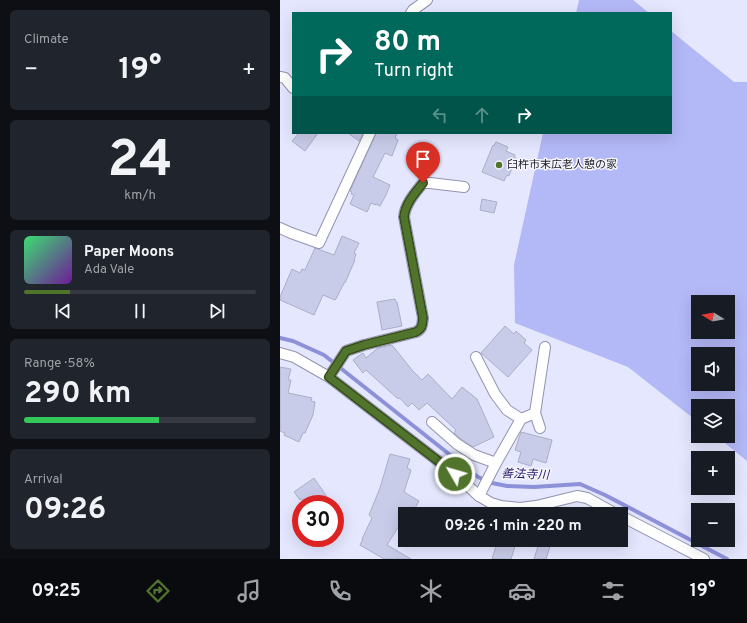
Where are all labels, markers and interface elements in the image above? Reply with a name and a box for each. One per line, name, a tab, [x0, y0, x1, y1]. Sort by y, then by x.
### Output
text: 80 m	[374, 25, 441, 61]
icon: right	[308, 28, 360, 80]
text: Climate	[24, 32, 69, 48]
text: 19°	[119, 52, 161, 89]
text: −	[24, 57, 38, 84]
text: +	[242, 57, 256, 84]
text: Turn right	[374, 60, 454, 83]
icon: left	[429, 104, 451, 126]
icon: ahead	[471, 104, 493, 126]
icon: right	[513, 104, 535, 126]
text: 24	[107, 129, 173, 195]
pin	[406, 142, 440, 183]
icon: arrive	[412, 148, 434, 170]
place label: 臼杵市末広老人憩の家	[507, 158, 617, 172]
marker: 臼杵市末広老人憩の家	[494, 160, 504, 170]
text: km/h	[124, 188, 156, 204]
text: Paper Moons	[84, 243, 174, 262]
text: Ada Vale	[84, 262, 134, 278]
north arrow	[691, 295, 735, 339]
map controls	[691, 295, 735, 547]
icon: previous	[52, 300, 74, 322]
icon: pause	[129, 300, 151, 322]
icon: next	[206, 300, 228, 322]
button: sound	[691, 347, 735, 391]
text: Range · 58%	[24, 356, 95, 372]
text: 290 km	[24, 376, 131, 413]
button: layers	[691, 399, 735, 443]
button: +	[691, 451, 735, 495]
position arrow	[434, 453, 476, 495]
water label: 善法寺川	[501, 466, 551, 484]
text: Arrival	[24, 472, 63, 488]
text: 09:26	[24, 492, 106, 529]
speed limit sign: 30	[292, 495, 344, 547]
button: −	[691, 503, 735, 547]
text: 09:26 · 1 min · 220 m	[444, 517, 582, 536]
icon: directions	[144, 577, 172, 605]
icon: music	[235, 577, 263, 605]
icon: phone	[326, 577, 354, 605]
icon: climate	[417, 577, 445, 605]
icon: car	[508, 577, 536, 605]
icon: filters	[599, 577, 627, 605]
text: 09:25	[31, 580, 81, 603]
text: 19°	[690, 580, 715, 603]

